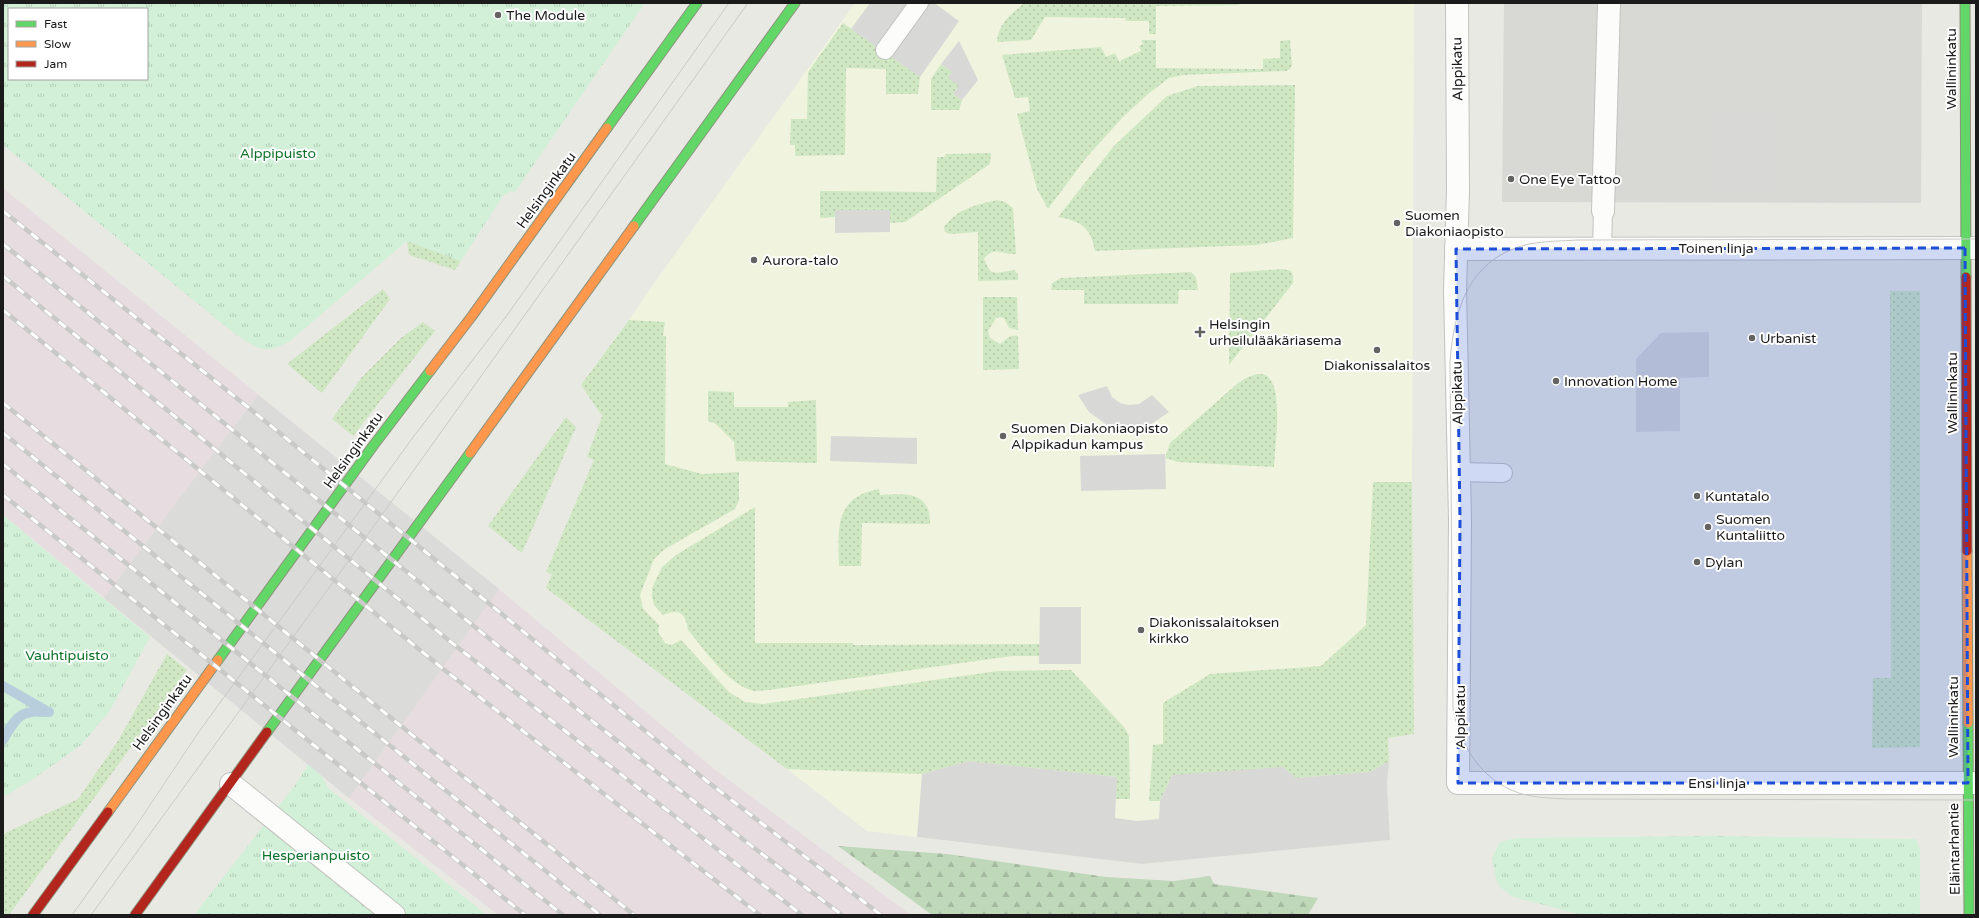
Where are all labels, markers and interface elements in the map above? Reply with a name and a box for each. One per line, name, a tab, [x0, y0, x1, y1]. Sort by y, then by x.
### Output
place label: The Module	[506, 7, 585, 24]
legend	[8, 8, 148, 80]
marker: The Module	[493, 10, 503, 20]
text: Fast	[44, 17, 68, 31]
street label: Wallininkatu	[1943, 28, 1960, 110]
text: Slow	[44, 37, 71, 51]
street label: Alppikatu	[1448, 37, 1467, 101]
text: Jam	[44, 57, 67, 71]
park label: Alppipuisto	[240, 145, 316, 162]
street label: Helsinginkatu	[513, 149, 580, 232]
place label: One Eye Tattoo	[1519, 171, 1621, 188]
marker: One Eye Tattoo	[1506, 174, 1516, 184]
place label: Suomen Diakoniaopisto	[1405, 207, 1504, 240]
marker: Suomen Diakoniaopisto	[1392, 218, 1402, 228]
street label: Toinen linja	[1678, 240, 1754, 257]
place label: Aurora-talo	[762, 252, 838, 269]
marker: Aurora-talo	[749, 255, 759, 265]
place label: Helsingin urheilulääkäriasema	[1209, 316, 1342, 349]
marker: Helsingin urheilulääkäriasema	[1194, 326, 1206, 338]
place label: Urbanist	[1760, 330, 1817, 347]
marker: Urbanist	[1747, 333, 1757, 343]
marker: Diakonissalaitos	[1372, 345, 1382, 355]
street label: Wallininkatu	[1944, 352, 1961, 434]
place label: Diakonissalaitos	[1324, 357, 1430, 374]
street label: Alppikatu	[1448, 361, 1467, 425]
place label: Innovation Home	[1564, 373, 1678, 390]
marker: Innovation Home	[1551, 376, 1561, 386]
street label: Helsinginkatu	[320, 409, 387, 492]
place label: Suomen Diakoniaopisto Alppikadun kampus	[1011, 420, 1168, 453]
marker: Suomen Diakoniaopisto Alppikadun kampus	[998, 431, 1008, 441]
place label: Kuntatalo	[1705, 488, 1770, 505]
marker: Kuntatalo	[1692, 491, 1702, 501]
place label: Suomen Kuntaliitto	[1716, 511, 1785, 544]
marker: Suomen Kuntaliitto	[1703, 522, 1713, 532]
place label: Dylan	[1705, 554, 1743, 571]
marker: Dylan	[1692, 557, 1702, 567]
place label: Diakonissalaitoksen kirkko	[1149, 614, 1279, 647]
marker: Diakonissalaitoksen kirkko	[1136, 625, 1146, 635]
park label: Vauhtipuisto	[25, 647, 109, 664]
street label: Helsinginkatu	[129, 671, 196, 754]
street label: Wallininkatu	[1945, 676, 1962, 758]
street label: Alppikatu	[1452, 685, 1469, 749]
street label: Ensi linja	[1688, 775, 1746, 792]
street label: Eläintarhantie	[1945, 803, 1964, 895]
park label: Hesperianpuisto	[262, 847, 370, 864]

